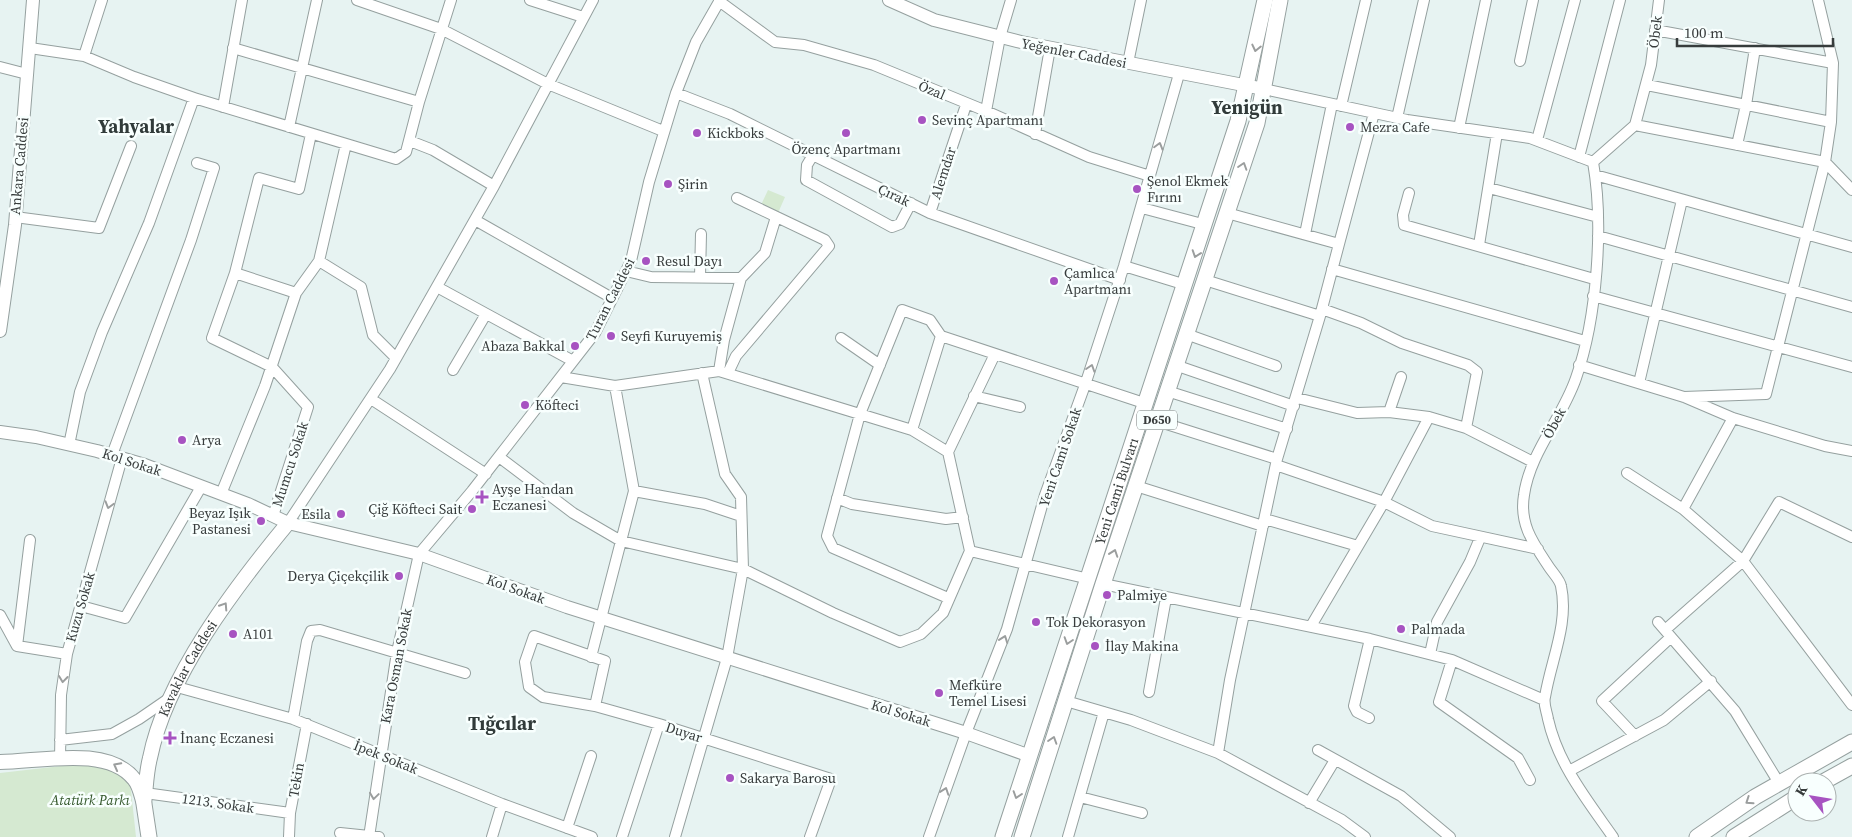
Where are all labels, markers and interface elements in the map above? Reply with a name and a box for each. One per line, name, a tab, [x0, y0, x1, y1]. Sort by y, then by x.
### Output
street label: Öbek	[1643, 14, 1667, 49]
scale bar	[1677, 15, 1833, 47]
text: 100 m	[1684, 22, 1724, 43]
street label: Yeğenler Caddesi	[1019, 33, 1129, 73]
one-way arrow	[1251, 43, 1262, 52]
street label: Özal	[915, 75, 949, 105]
district label: Yenigün	[1211, 94, 1283, 120]
place label: Sevinç Apartmanı	[932, 110, 1043, 130]
district label: Yahyalar	[98, 113, 174, 139]
marker: Sevinç Apartmanı	[916, 114, 928, 126]
street label: Ankara Caddesi	[5, 116, 33, 216]
place label: Mezra Cafe	[1360, 117, 1430, 137]
marker: Mezra Cafe	[1344, 121, 1356, 133]
place label: Kickboks	[707, 123, 764, 143]
marker: Kickboks	[691, 127, 703, 139]
marker: Özenç Apartmanı	[840, 127, 852, 139]
place label: Özenç Apartmanı	[791, 139, 901, 159]
one-way arrow	[1153, 142, 1163, 151]
street label: Alemdar	[925, 144, 961, 202]
one-way arrow	[1237, 163, 1247, 171]
place label: Şenol Ekmek Fırını	[1147, 171, 1228, 207]
place label: Şirin	[678, 174, 708, 194]
marker: Şirin	[662, 178, 674, 190]
street label: Çırak	[875, 179, 914, 211]
marker: Şenol Ekmek Fırını	[1131, 183, 1143, 195]
one-way arrow	[1192, 249, 1202, 258]
place label: Resul Dayı	[656, 251, 722, 271]
street label: Turan Caddesi	[581, 254, 639, 344]
marker: Resul Dayı	[640, 255, 652, 267]
place label: Çamlıca Apartmanı	[1064, 263, 1131, 299]
marker: Çamlıca Apartmanı	[1048, 275, 1060, 287]
place label: Seyfi Kuruyemiş	[621, 326, 722, 346]
marker: Seyfi Kuruyemiş	[605, 330, 617, 342]
place label: Abaza Bakkal	[481, 336, 565, 356]
marker: Abaza Bakkal	[569, 340, 581, 352]
one-way arrow	[1085, 365, 1095, 373]
place label: Köfteci	[535, 395, 579, 415]
marker: Köfteci	[519, 399, 531, 411]
street label: Yeni Cami Sokak	[1034, 404, 1086, 509]
street label: Öbek	[1538, 404, 1571, 442]
road number: D650	[1137, 410, 1177, 430]
street label: Mumcu Sokak	[267, 418, 313, 509]
place label: Arya	[192, 430, 222, 450]
marker: Arya	[176, 434, 188, 446]
street label: Yeni Cami Bulvarı	[1090, 435, 1143, 547]
street label: Kol Sokak	[100, 443, 165, 481]
place label: Ayşe Handan Eczanesi	[492, 479, 574, 515]
marker: Ayşe Handan Eczanesi	[476, 491, 488, 503]
place label: Çiğ Köfteci Sait	[368, 499, 462, 519]
one-way arrow	[105, 501, 115, 509]
place label: Beyaz Işık Pastanesi	[189, 503, 251, 539]
marker: Çiğ Köfteci Sait	[466, 503, 478, 515]
place label: Esila	[301, 504, 332, 524]
marker: Esila	[335, 508, 347, 520]
marker: Beyaz Işık Pastanesi	[255, 515, 267, 527]
one-way arrow	[1108, 549, 1118, 557]
place label: Derya Çiçekçilik	[287, 566, 389, 586]
street label: Kuzu Sokak	[60, 569, 100, 644]
street label: Kol Sokak	[484, 569, 548, 609]
marker: Derya Çiçekçilik	[393, 570, 405, 582]
place label: Palmiye	[1117, 585, 1167, 605]
marker: Palmiye	[1101, 589, 1113, 601]
one-way arrow	[218, 602, 227, 612]
street label: Kara Osman Sokak	[375, 606, 417, 725]
place label: Tok Dekorasyon	[1046, 612, 1146, 632]
street label: Kavaklar Caddesi	[153, 616, 222, 720]
marker: Tok Dekorasyon	[1030, 616, 1042, 628]
place label: Palmada	[1411, 619, 1466, 639]
marker: Palmada	[1395, 623, 1407, 635]
place label: A101	[243, 624, 273, 644]
marker: A101	[227, 628, 239, 640]
one-way arrow	[998, 636, 1008, 644]
one-way arrow	[1064, 636, 1074, 645]
place label: İlay Makina	[1105, 636, 1179, 656]
marker: İlay Makina	[1089, 640, 1101, 652]
one-way arrow	[59, 675, 69, 683]
place label: Mefküre Temel Lisesi	[949, 675, 1027, 711]
marker: Mefküre Temel Lisesi	[933, 687, 945, 699]
street label: Kol Sokak	[869, 694, 934, 732]
district label: Tığcılar	[468, 710, 536, 736]
street label: Duyar	[663, 717, 705, 747]
place label: İnanç Eczanesi	[180, 728, 274, 748]
marker: İnanç Eczanesi	[164, 732, 176, 744]
street label: İpek Sokak	[351, 735, 422, 779]
one-way arrow	[1047, 737, 1057, 745]
street label: Tekin	[283, 761, 309, 799]
one-way arrow	[114, 762, 123, 772]
place label: Sakarya Barosu	[740, 768, 836, 788]
marker: Sakarya Barosu	[724, 772, 736, 784]
north arrow	[1787, 772, 1837, 822]
text: K	[1790, 781, 1812, 800]
one-way arrow	[939, 787, 949, 796]
street label: 1213. Sokak	[181, 788, 256, 818]
park label: Atatürk Parkı	[49, 790, 131, 810]
one-way arrow	[1013, 791, 1023, 799]
one-way arrow	[369, 792, 380, 800]
one-way arrow	[1745, 795, 1755, 804]

